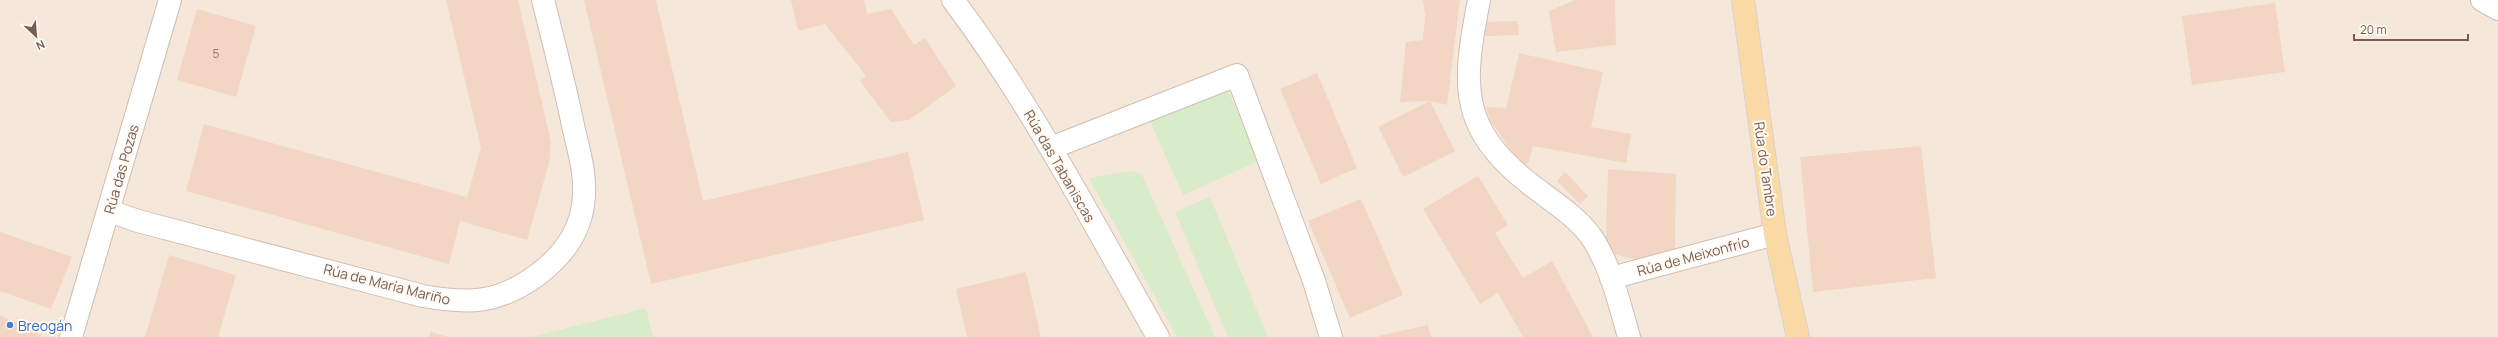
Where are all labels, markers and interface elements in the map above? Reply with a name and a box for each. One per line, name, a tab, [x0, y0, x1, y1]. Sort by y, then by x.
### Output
north arrow	[16, 16, 56, 56]
scale bar	[2354, 16, 2468, 42]
text: 20 m	[2360, 21, 2387, 38]
text: N	[34, 37, 47, 54]
house number: 5	[213, 45, 220, 62]
street label: Rúa das Tabaniscas	[1020, 106, 1100, 226]
street label: Rúa do Tambre	[1750, 120, 1782, 218]
street label: Rúa das Pozas	[99, 122, 143, 216]
street label: Rúa de Meixonfrío	[1635, 232, 1751, 280]
street label: Rúa de María Mariño	[322, 259, 452, 309]
place label: Breogán	[18, 316, 72, 335]
marker: Breogán	[5, 320, 15, 330]

